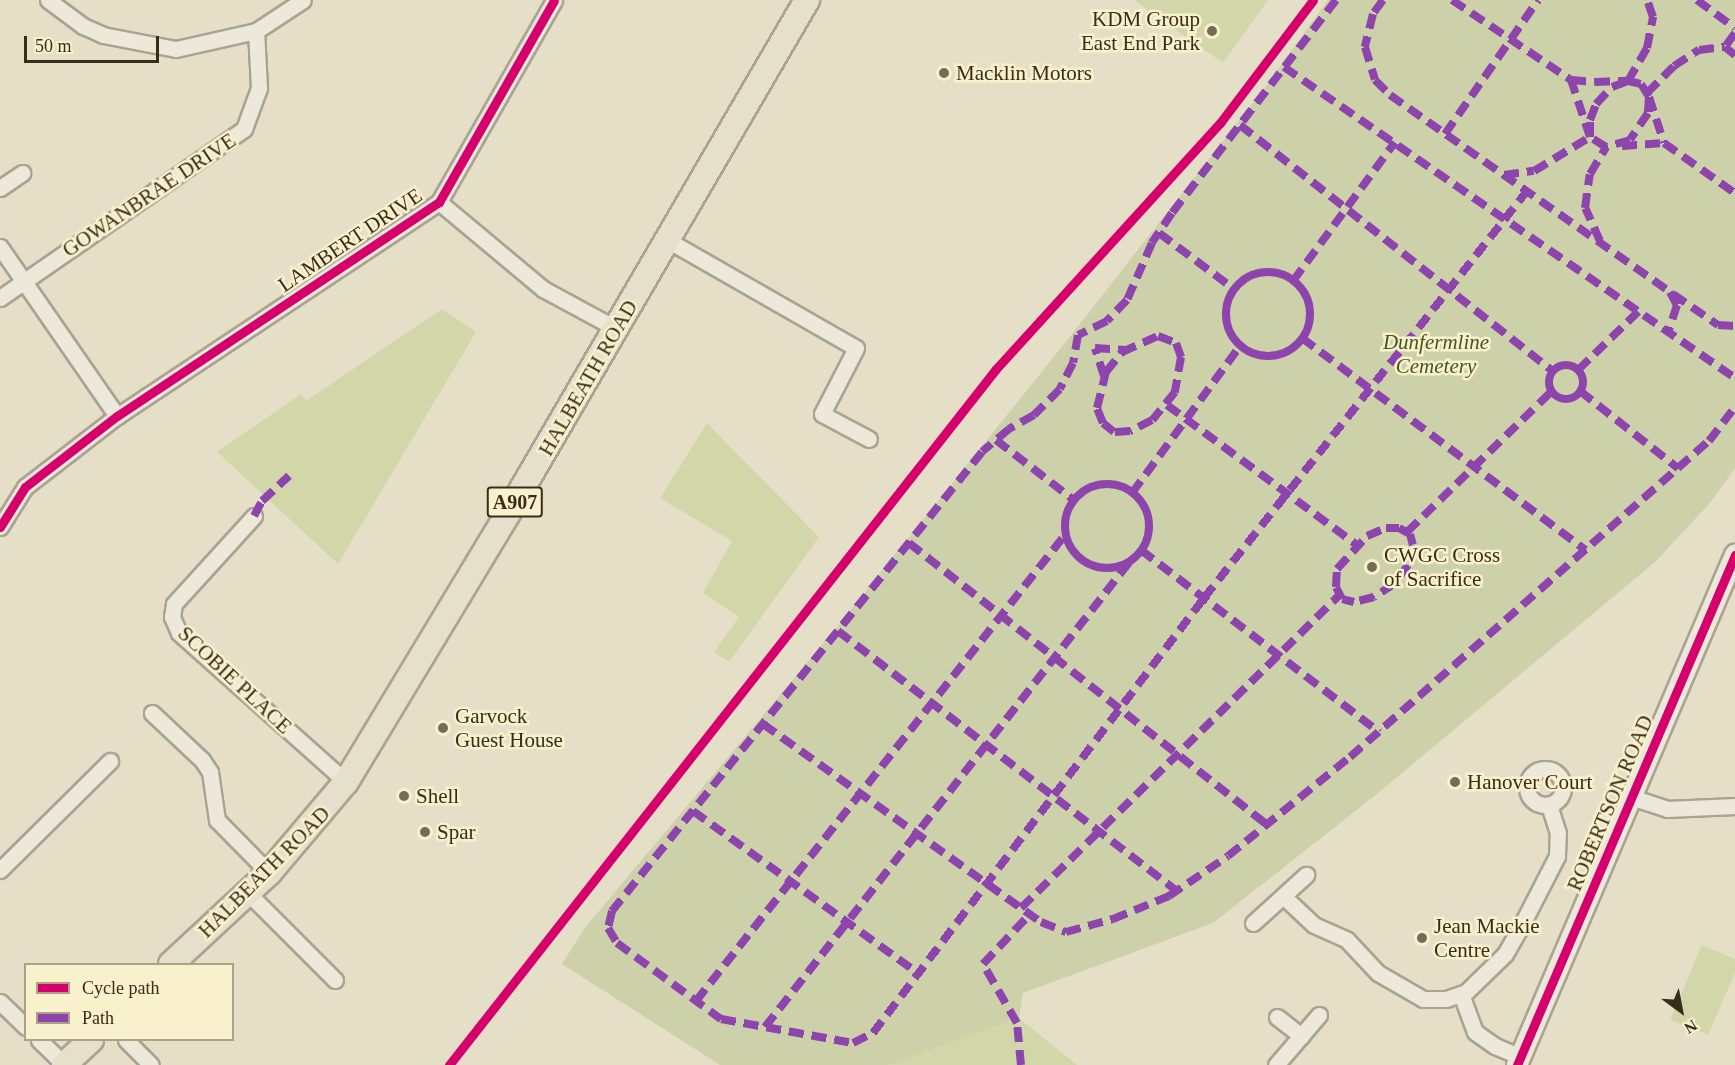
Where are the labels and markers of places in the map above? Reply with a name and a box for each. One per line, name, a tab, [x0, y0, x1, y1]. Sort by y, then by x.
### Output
place label: KDM Group East End Park	[1081, 6, 1200, 56]
marker: KDM Group East End Park	[1205, 24, 1219, 38]
place label: Macklin Motors	[956, 60, 1092, 86]
marker: Macklin Motors	[937, 66, 951, 80]
place label: CWGC Cross of Sacrifice	[1384, 542, 1500, 592]
marker: CWGC Cross of Sacrifice	[1365, 560, 1379, 574]
place label: Garvock Guest House	[455, 703, 563, 753]
marker: Garvock Guest House	[436, 721, 450, 735]
place label: Hanover Court	[1467, 769, 1592, 795]
marker: Hanover Court	[1448, 775, 1462, 789]
place label: Shell	[416, 783, 459, 809]
marker: Shell	[397, 789, 411, 803]
place label: Spar	[437, 819, 475, 845]
marker: Spar	[418, 825, 432, 839]
place label: Jean Mackie Centre	[1434, 913, 1540, 963]
marker: Jean Mackie Centre	[1415, 931, 1429, 945]

